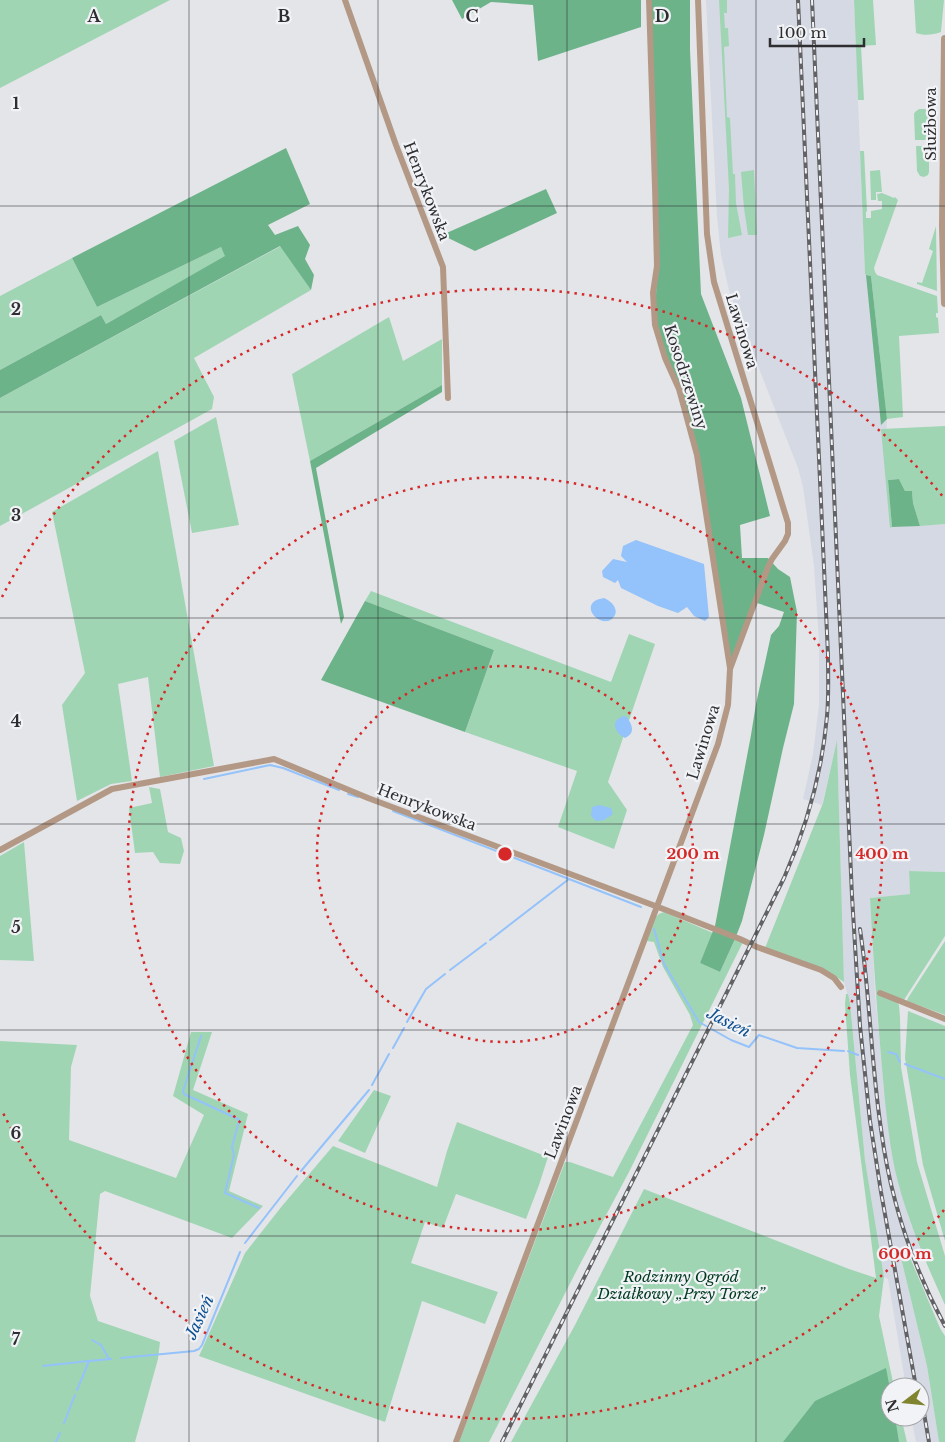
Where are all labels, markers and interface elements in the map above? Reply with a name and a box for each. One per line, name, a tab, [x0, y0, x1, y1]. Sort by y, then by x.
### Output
text: A	[87, 6, 102, 26]
text: B	[278, 6, 291, 26]
text: C	[465, 6, 479, 26]
text: D	[655, 6, 669, 26]
scale bar	[770, 15, 864, 47]
text: 100 m	[778, 23, 827, 42]
street label: Służbowa	[921, 87, 940, 161]
text: 1	[13, 93, 20, 113]
street label: Henrykowska	[399, 139, 455, 244]
street label: Lawinowa	[722, 291, 763, 372]
text: 2	[11, 299, 21, 319]
street label: Kosodrzewiny	[660, 322, 712, 432]
text: 3	[11, 505, 21, 525]
street label: Lawinowa	[683, 701, 724, 782]
text: 4	[11, 711, 21, 731]
street label: Henrykowska	[375, 779, 480, 835]
text: 200 m	[667, 844, 720, 863]
text: 400 m	[855, 844, 909, 863]
centre of rings	[496, 845, 514, 863]
text: 5	[11, 917, 21, 937]
water label: Jasień	[703, 1002, 754, 1041]
street label: Lawinowa	[540, 1082, 586, 1162]
text: 6	[11, 1123, 22, 1143]
text: 600 m	[878, 1244, 932, 1263]
park label: Rodzinny Ogród Działkowy „Przy Torze”	[596, 1267, 766, 1303]
water label: Jasień	[180, 1292, 218, 1343]
text: 7	[12, 1329, 21, 1349]
north arrow	[880, 1377, 930, 1427]
text: N	[882, 1397, 903, 1414]

